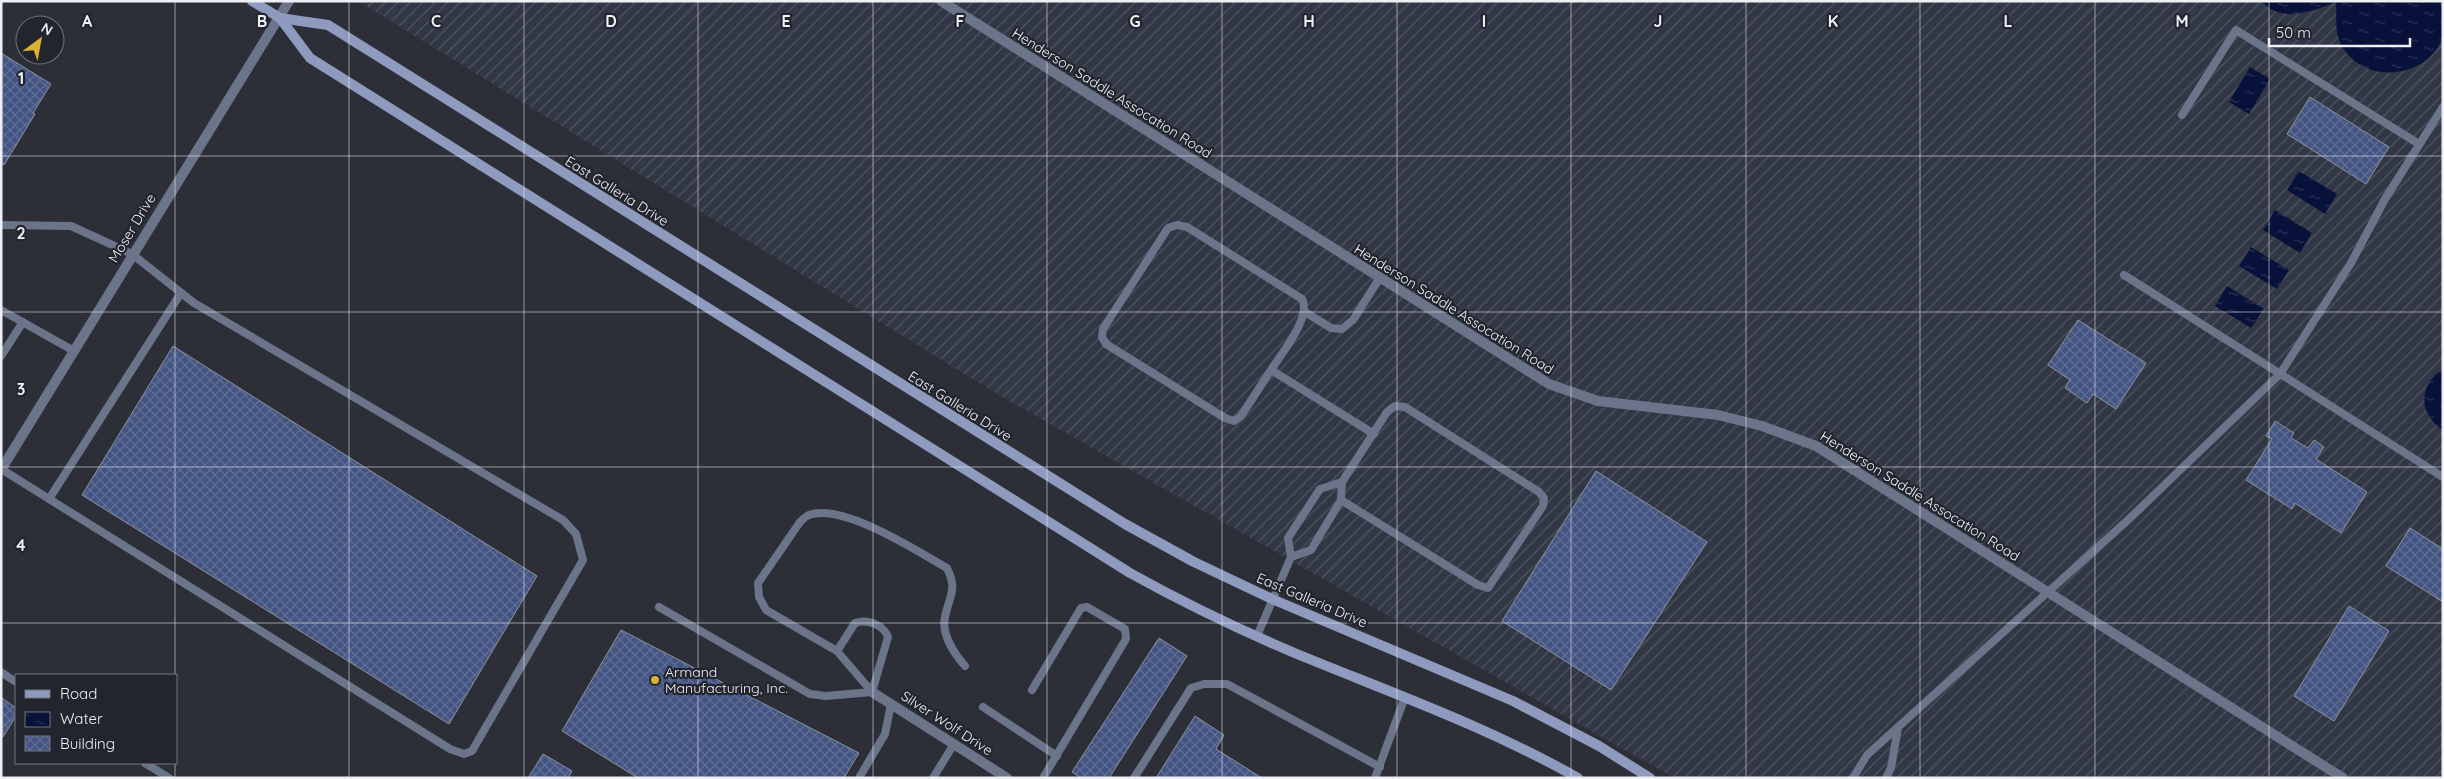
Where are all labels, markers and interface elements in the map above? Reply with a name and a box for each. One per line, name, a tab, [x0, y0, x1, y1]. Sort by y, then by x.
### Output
text: A	[82, 11, 93, 31]
text: B	[257, 11, 267, 31]
text: C	[431, 11, 441, 31]
text: D	[605, 11, 617, 31]
text: E	[781, 11, 791, 31]
text: F	[956, 11, 965, 31]
text: G	[1129, 11, 1141, 31]
text: H	[1303, 11, 1315, 31]
text: I	[1482, 11, 1486, 31]
text: J	[1654, 11, 1662, 31]
text: K	[1828, 11, 1838, 31]
text: L	[2004, 11, 2013, 31]
text: M	[2175, 11, 2189, 31]
north arrow	[15, 15, 65, 65]
scale bar	[2269, 15, 2410, 47]
text: N	[38, 19, 56, 39]
text: 50 m	[2276, 23, 2311, 42]
street label: Henderson Saddle Assocation Road	[1009, 24, 1215, 162]
text: 1	[18, 68, 24, 88]
street label: East Galleria Drive	[562, 152, 672, 230]
street label: Moser Drive	[104, 190, 160, 266]
text: 2	[16, 223, 26, 243]
street label: Henderson Saddle Assocation Road	[1351, 240, 1557, 378]
street label: East Galleria Drive	[905, 367, 1015, 445]
text: 3	[17, 379, 25, 399]
street label: Henderson Saddle Assocation Road	[1817, 427, 2023, 565]
text: 4	[16, 535, 26, 555]
street label: East Galleria Drive	[1254, 569, 1370, 631]
place label: Armand Manufacturing, Inc.	[665, 663, 788, 697]
legend	[15, 674, 178, 764]
marker: Armand Manufacturing, Inc.	[649, 674, 661, 686]
text: Road	[60, 684, 97, 703]
street label: Silver Wolf Drive	[898, 687, 996, 759]
text: Water	[60, 709, 103, 728]
text: Building	[60, 734, 115, 753]

